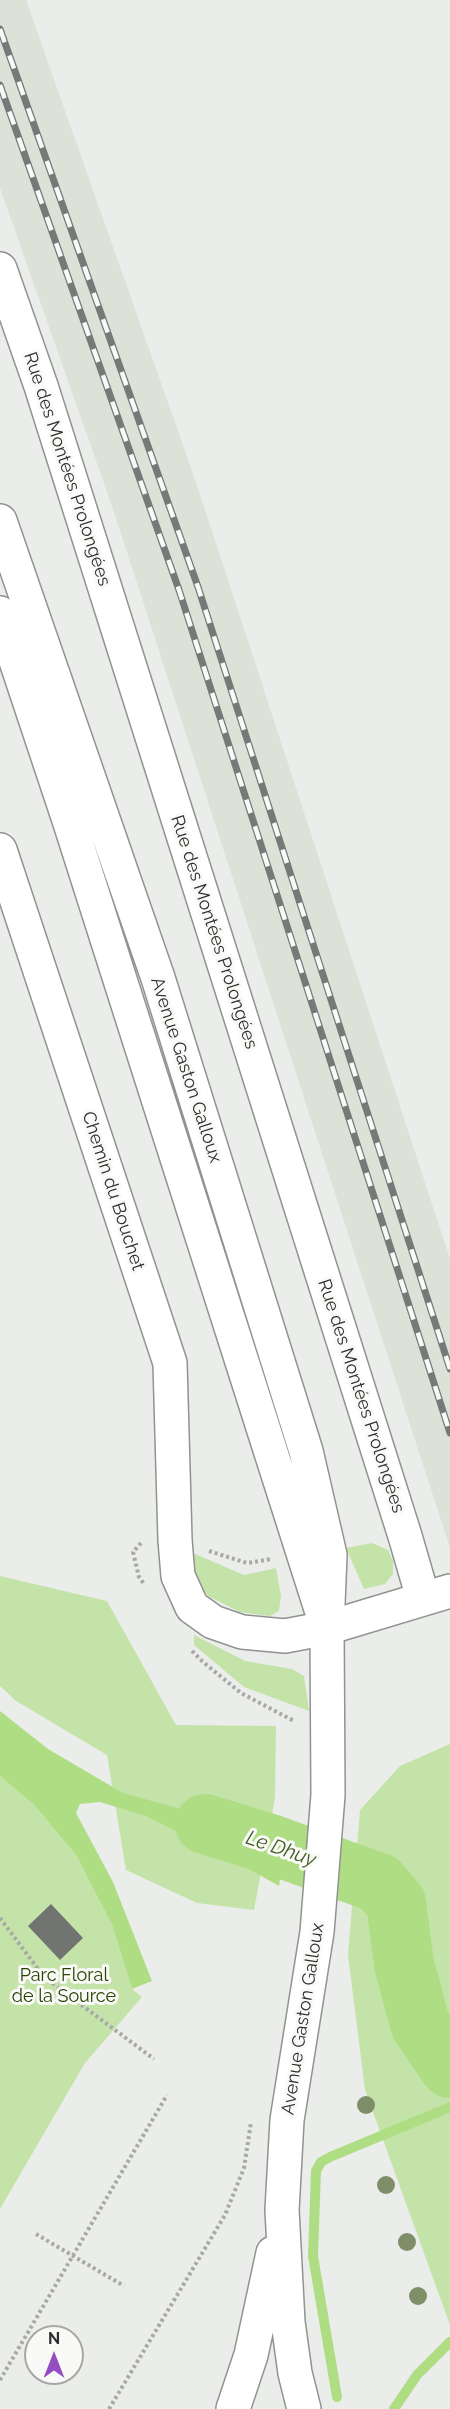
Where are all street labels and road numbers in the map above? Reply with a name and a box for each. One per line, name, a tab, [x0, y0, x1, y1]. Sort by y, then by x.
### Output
street label: Rue des Montées Prolongées	[19, 349, 115, 589]
street label: Rue des Montées Prolongées	[166, 812, 262, 1052]
street label: Avenue Gaston Galloux	[146, 975, 226, 1165]
street label: Chemin du Bouchet	[77, 1109, 149, 1273]
street label: Rue des Montées Prolongées	[313, 1276, 409, 1516]
street label: Avenue Gaston Galloux	[277, 1922, 329, 2116]

